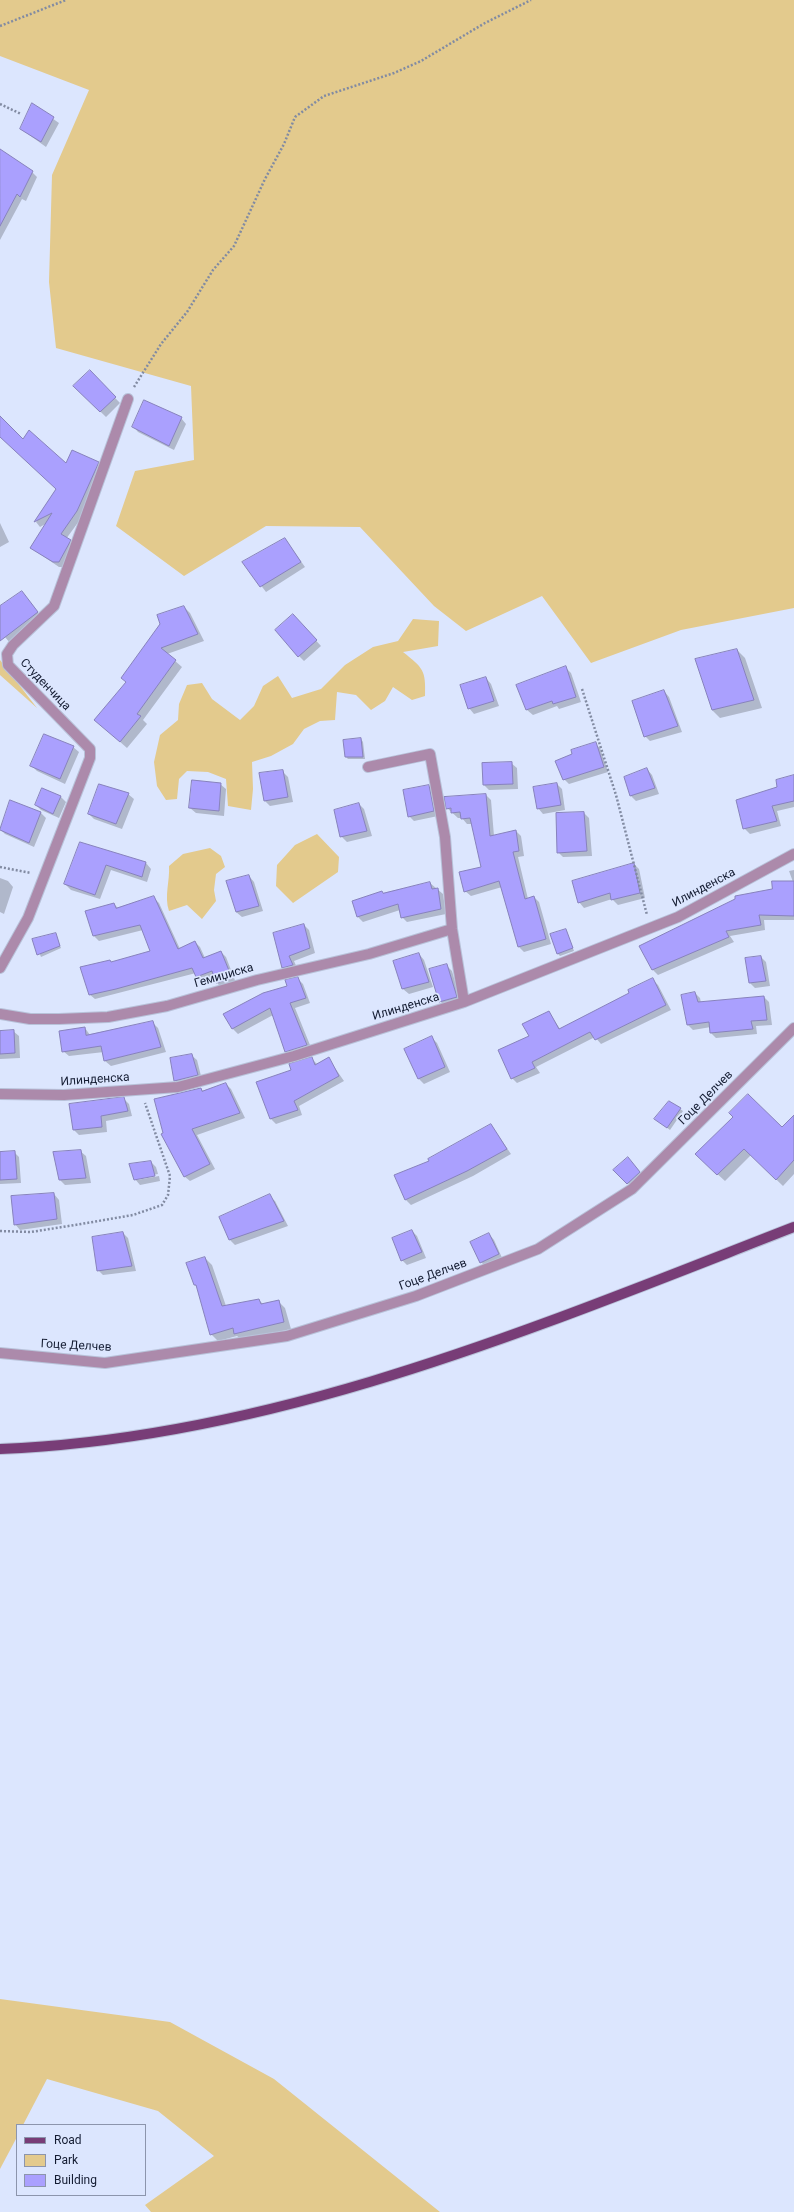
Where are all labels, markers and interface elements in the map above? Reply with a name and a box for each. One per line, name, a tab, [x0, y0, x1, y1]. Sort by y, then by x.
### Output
street label: Студенчица	[17, 656, 73, 714]
street label: Илинденска	[670, 865, 738, 911]
street label: Гемиџиска	[193, 961, 255, 991]
street label: Илинденска	[371, 990, 441, 1024]
street label: Гоце Делчев	[676, 1068, 736, 1128]
street label: Илинденска	[60, 1070, 130, 1090]
street label: Гоце Делчев	[397, 1256, 469, 1294]
street label: Гоце Делчев	[40, 1337, 112, 1355]
legend	[16, 2124, 146, 2196]
text: Road	[54, 2133, 82, 2147]
text: Park	[54, 2153, 78, 2167]
text: Building	[54, 2173, 97, 2187]

